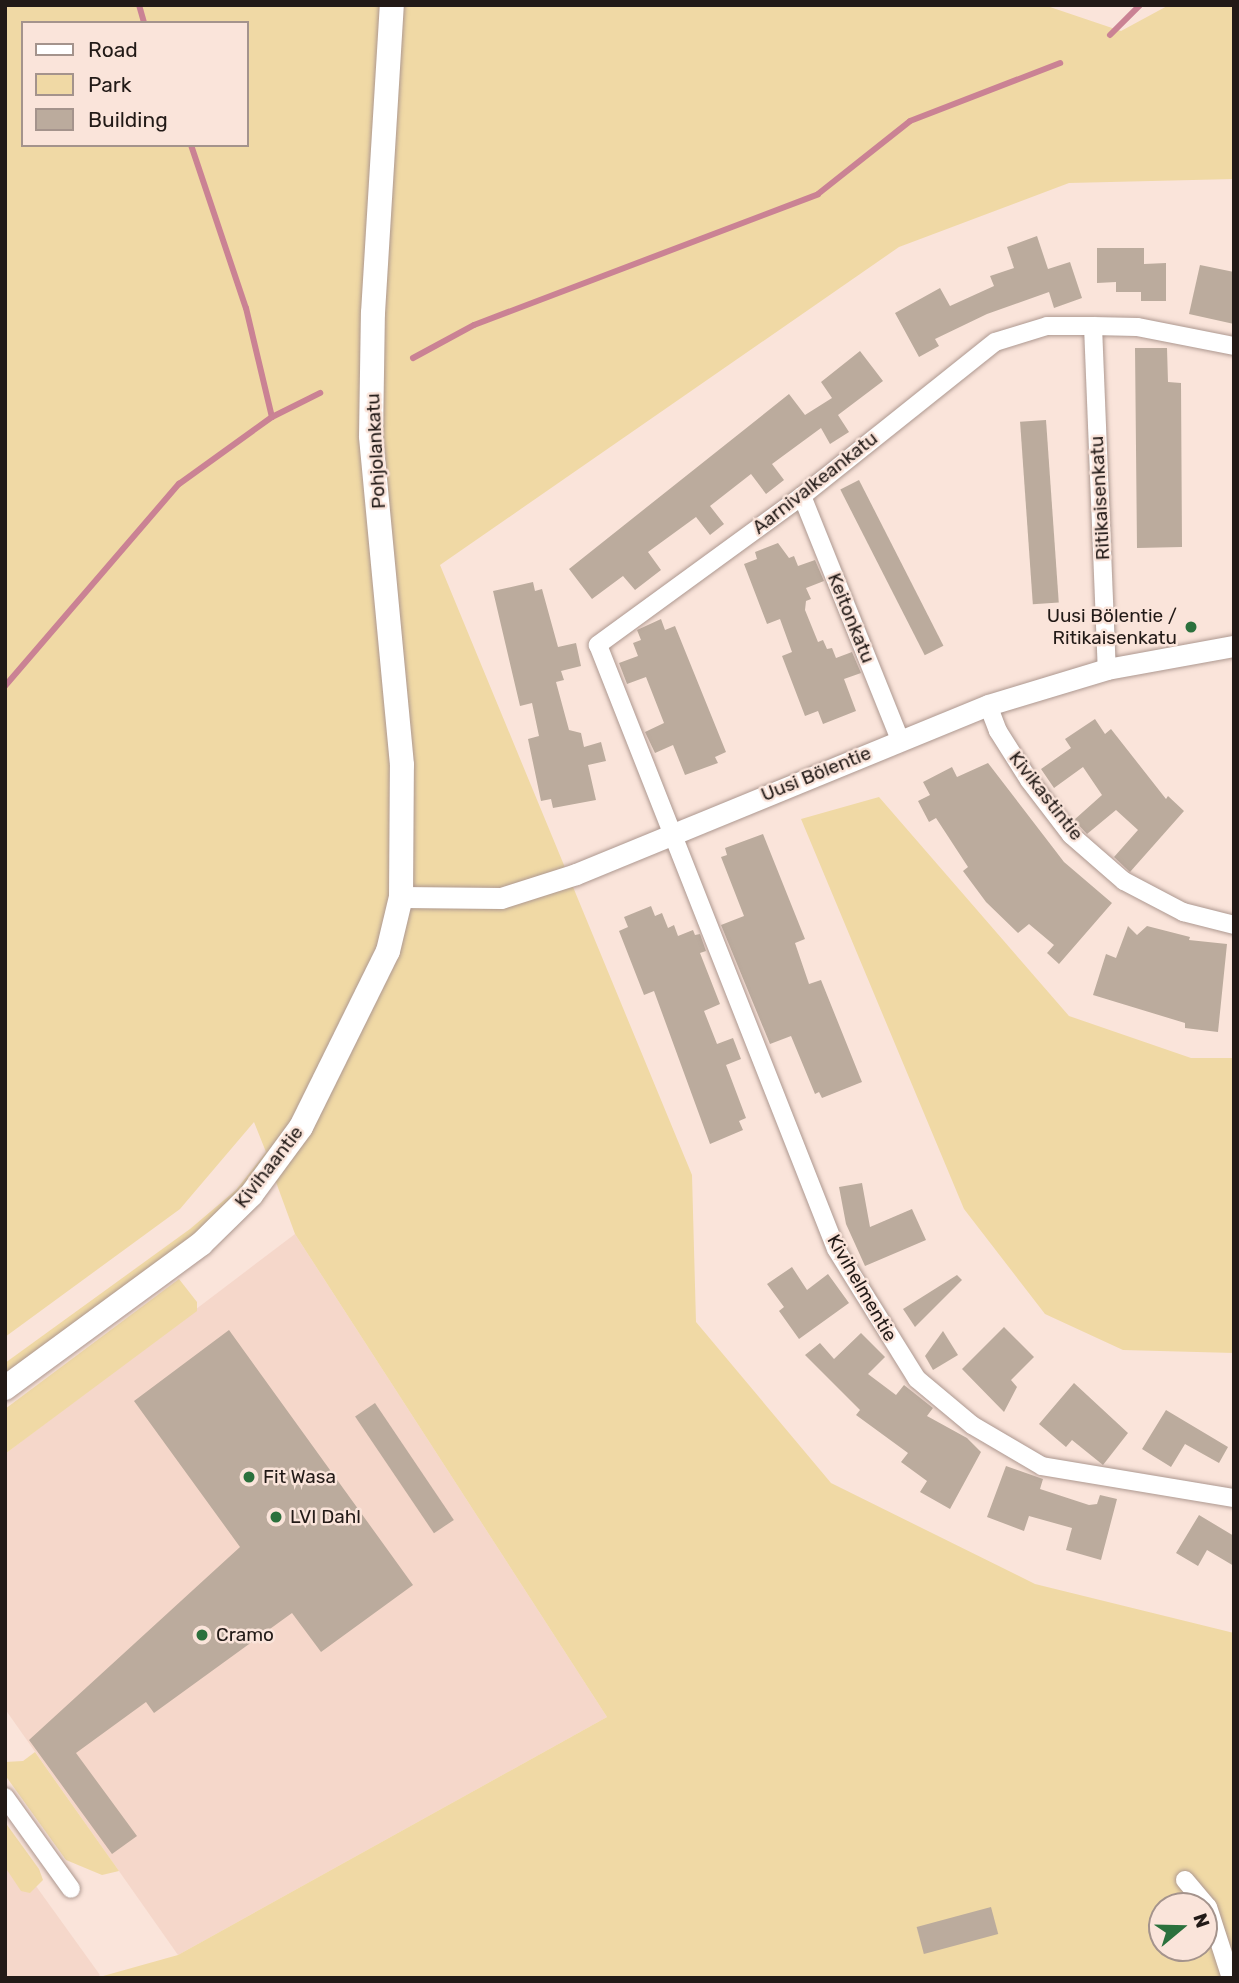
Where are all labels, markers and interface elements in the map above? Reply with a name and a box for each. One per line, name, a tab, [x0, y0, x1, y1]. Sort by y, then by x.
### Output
legend	[21, 21, 248, 147]
text: Road	[88, 37, 138, 62]
text: Park	[88, 72, 132, 97]
text: Building	[88, 107, 168, 132]
street label: Pohjolankatu	[362, 393, 390, 509]
street label: Aarnivalkeankatu	[748, 427, 882, 539]
street label: Ritikaisenkatu	[1085, 435, 1115, 561]
street label: Keitonkatu	[823, 570, 879, 666]
place label: Uusi Bölentie / Ritikaisenkatu	[1047, 605, 1177, 649]
marker: Uusi Bölentie / Ritikaisenkatu	[1183, 619, 1199, 635]
street label: Uusi Bölentie	[758, 742, 874, 806]
street label: Kivikastintie	[1004, 747, 1088, 845]
street label: Kivihaantie	[230, 1121, 308, 1213]
street label: Kivihelmentie	[822, 1231, 902, 1345]
place label: Fit Wasa	[263, 1466, 336, 1488]
marker: Fit Wasa	[241, 1469, 257, 1485]
place label: LVI Dahl	[290, 1506, 361, 1528]
marker: LVI Dahl	[268, 1509, 284, 1525]
place label: Cramo	[216, 1624, 274, 1646]
marker: Cramo	[194, 1627, 210, 1643]
north arrow	[1148, 1892, 1218, 1962]
text: N	[1188, 1910, 1215, 1931]

